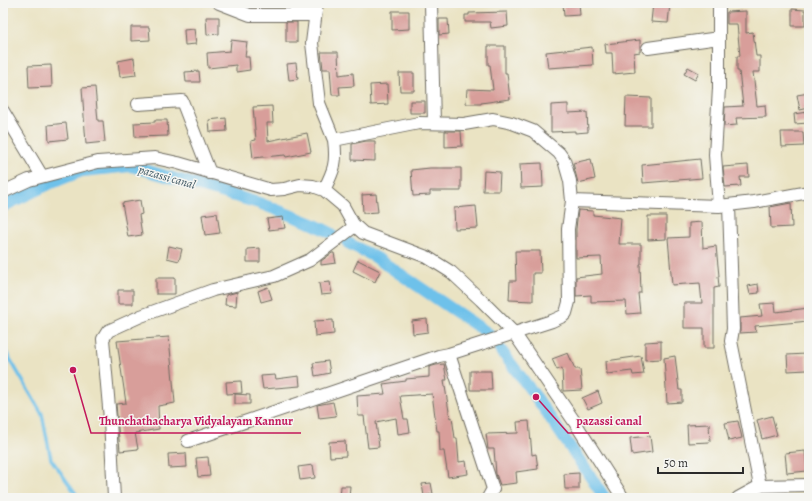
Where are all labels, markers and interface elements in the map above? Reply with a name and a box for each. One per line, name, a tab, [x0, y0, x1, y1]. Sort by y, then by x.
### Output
water label: pazassi canal	[136, 161, 197, 193]
callout: Thunchathacharya Vidyalayam Kannur	[91, 409, 301, 433]
callout: pazassi canal	[568, 409, 649, 433]
text: Thunchathacharya Vidyalayam Kannur	[99, 413, 293, 429]
text: pazassi canal	[576, 413, 643, 429]
scale bar	[658, 449, 743, 475]
text: 50 m	[664, 455, 688, 471]

